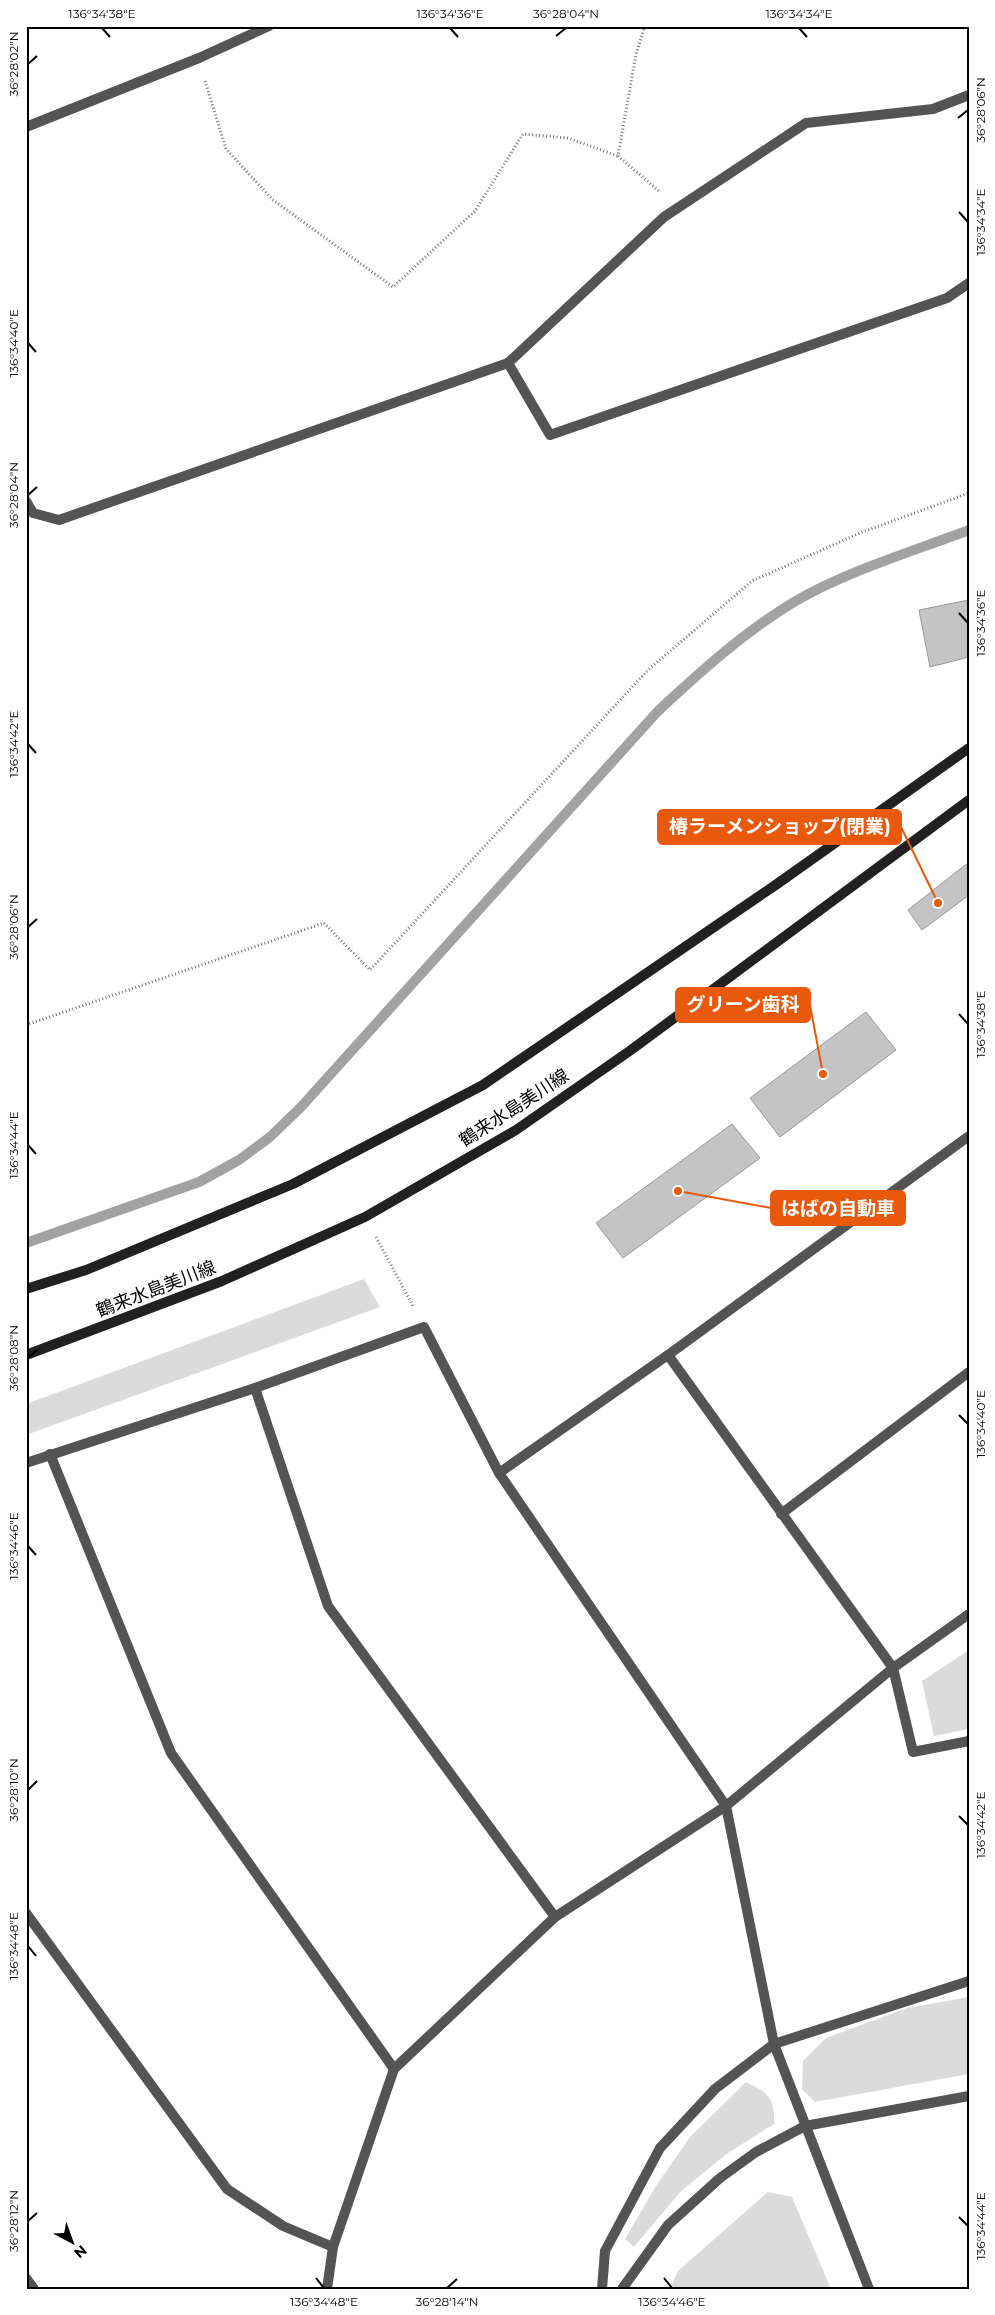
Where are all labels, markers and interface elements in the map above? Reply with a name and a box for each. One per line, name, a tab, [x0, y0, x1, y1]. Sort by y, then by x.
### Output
text: 136°34'38"E	[68, 6, 136, 21]
text: 136°34'36"E	[417, 6, 483, 21]
text: 36°28'04"N	[533, 6, 599, 21]
text: 136°34'34"E	[765, 6, 833, 21]
text: 36°28'02"N	[6, 31, 21, 97]
text: 36°28'06"N	[973, 77, 988, 143]
text: 136°34'34"E	[973, 188, 988, 256]
text: 136°34'40"E	[6, 309, 21, 377]
text: 36°28'04"N	[6, 462, 21, 528]
text: 136°34'36"E	[973, 590, 988, 656]
text: 136°34'42"E	[6, 711, 21, 777]
callout: 椿ラーメンショップ(閉業)	[658, 810, 901, 844]
text: 椿ラーメンショップ(閉業)	[669, 815, 891, 838]
text: 36°28'06"N	[6, 894, 21, 960]
callout: グリーン歯科	[676, 988, 810, 1022]
text: 136°34'38"E	[973, 990, 988, 1058]
text: グリーン歯科	[686, 993, 800, 1016]
street label: 鶴来水島美川線	[455, 1064, 573, 1152]
text: 136°34'44"E	[6, 1111, 21, 1179]
callout: はばの自動車	[771, 1191, 905, 1225]
text: はばの自動車	[781, 1197, 895, 1220]
street label: 鶴来水島美川線	[93, 1256, 219, 1322]
text: 36°28'08"N	[6, 1325, 21, 1391]
text: 136°34'40"E	[973, 1390, 988, 1458]
text: 136°34'46"E	[6, 1512, 21, 1580]
text: 36°28'10"N	[6, 1758, 21, 1822]
text: 136°34'42"E	[973, 1792, 988, 1858]
text: 136°34'48"E	[6, 1912, 21, 1980]
text: 36°28'12"N	[6, 2190, 21, 2252]
text: 136°34'44"E	[973, 2192, 988, 2260]
north arrow	[48, 2218, 98, 2268]
text: N	[70, 2241, 91, 2262]
text: 136°34'48"E	[290, 2294, 358, 2309]
text: 36°28'14"N	[416, 2294, 478, 2309]
text: 136°34'46"E	[638, 2294, 706, 2309]

